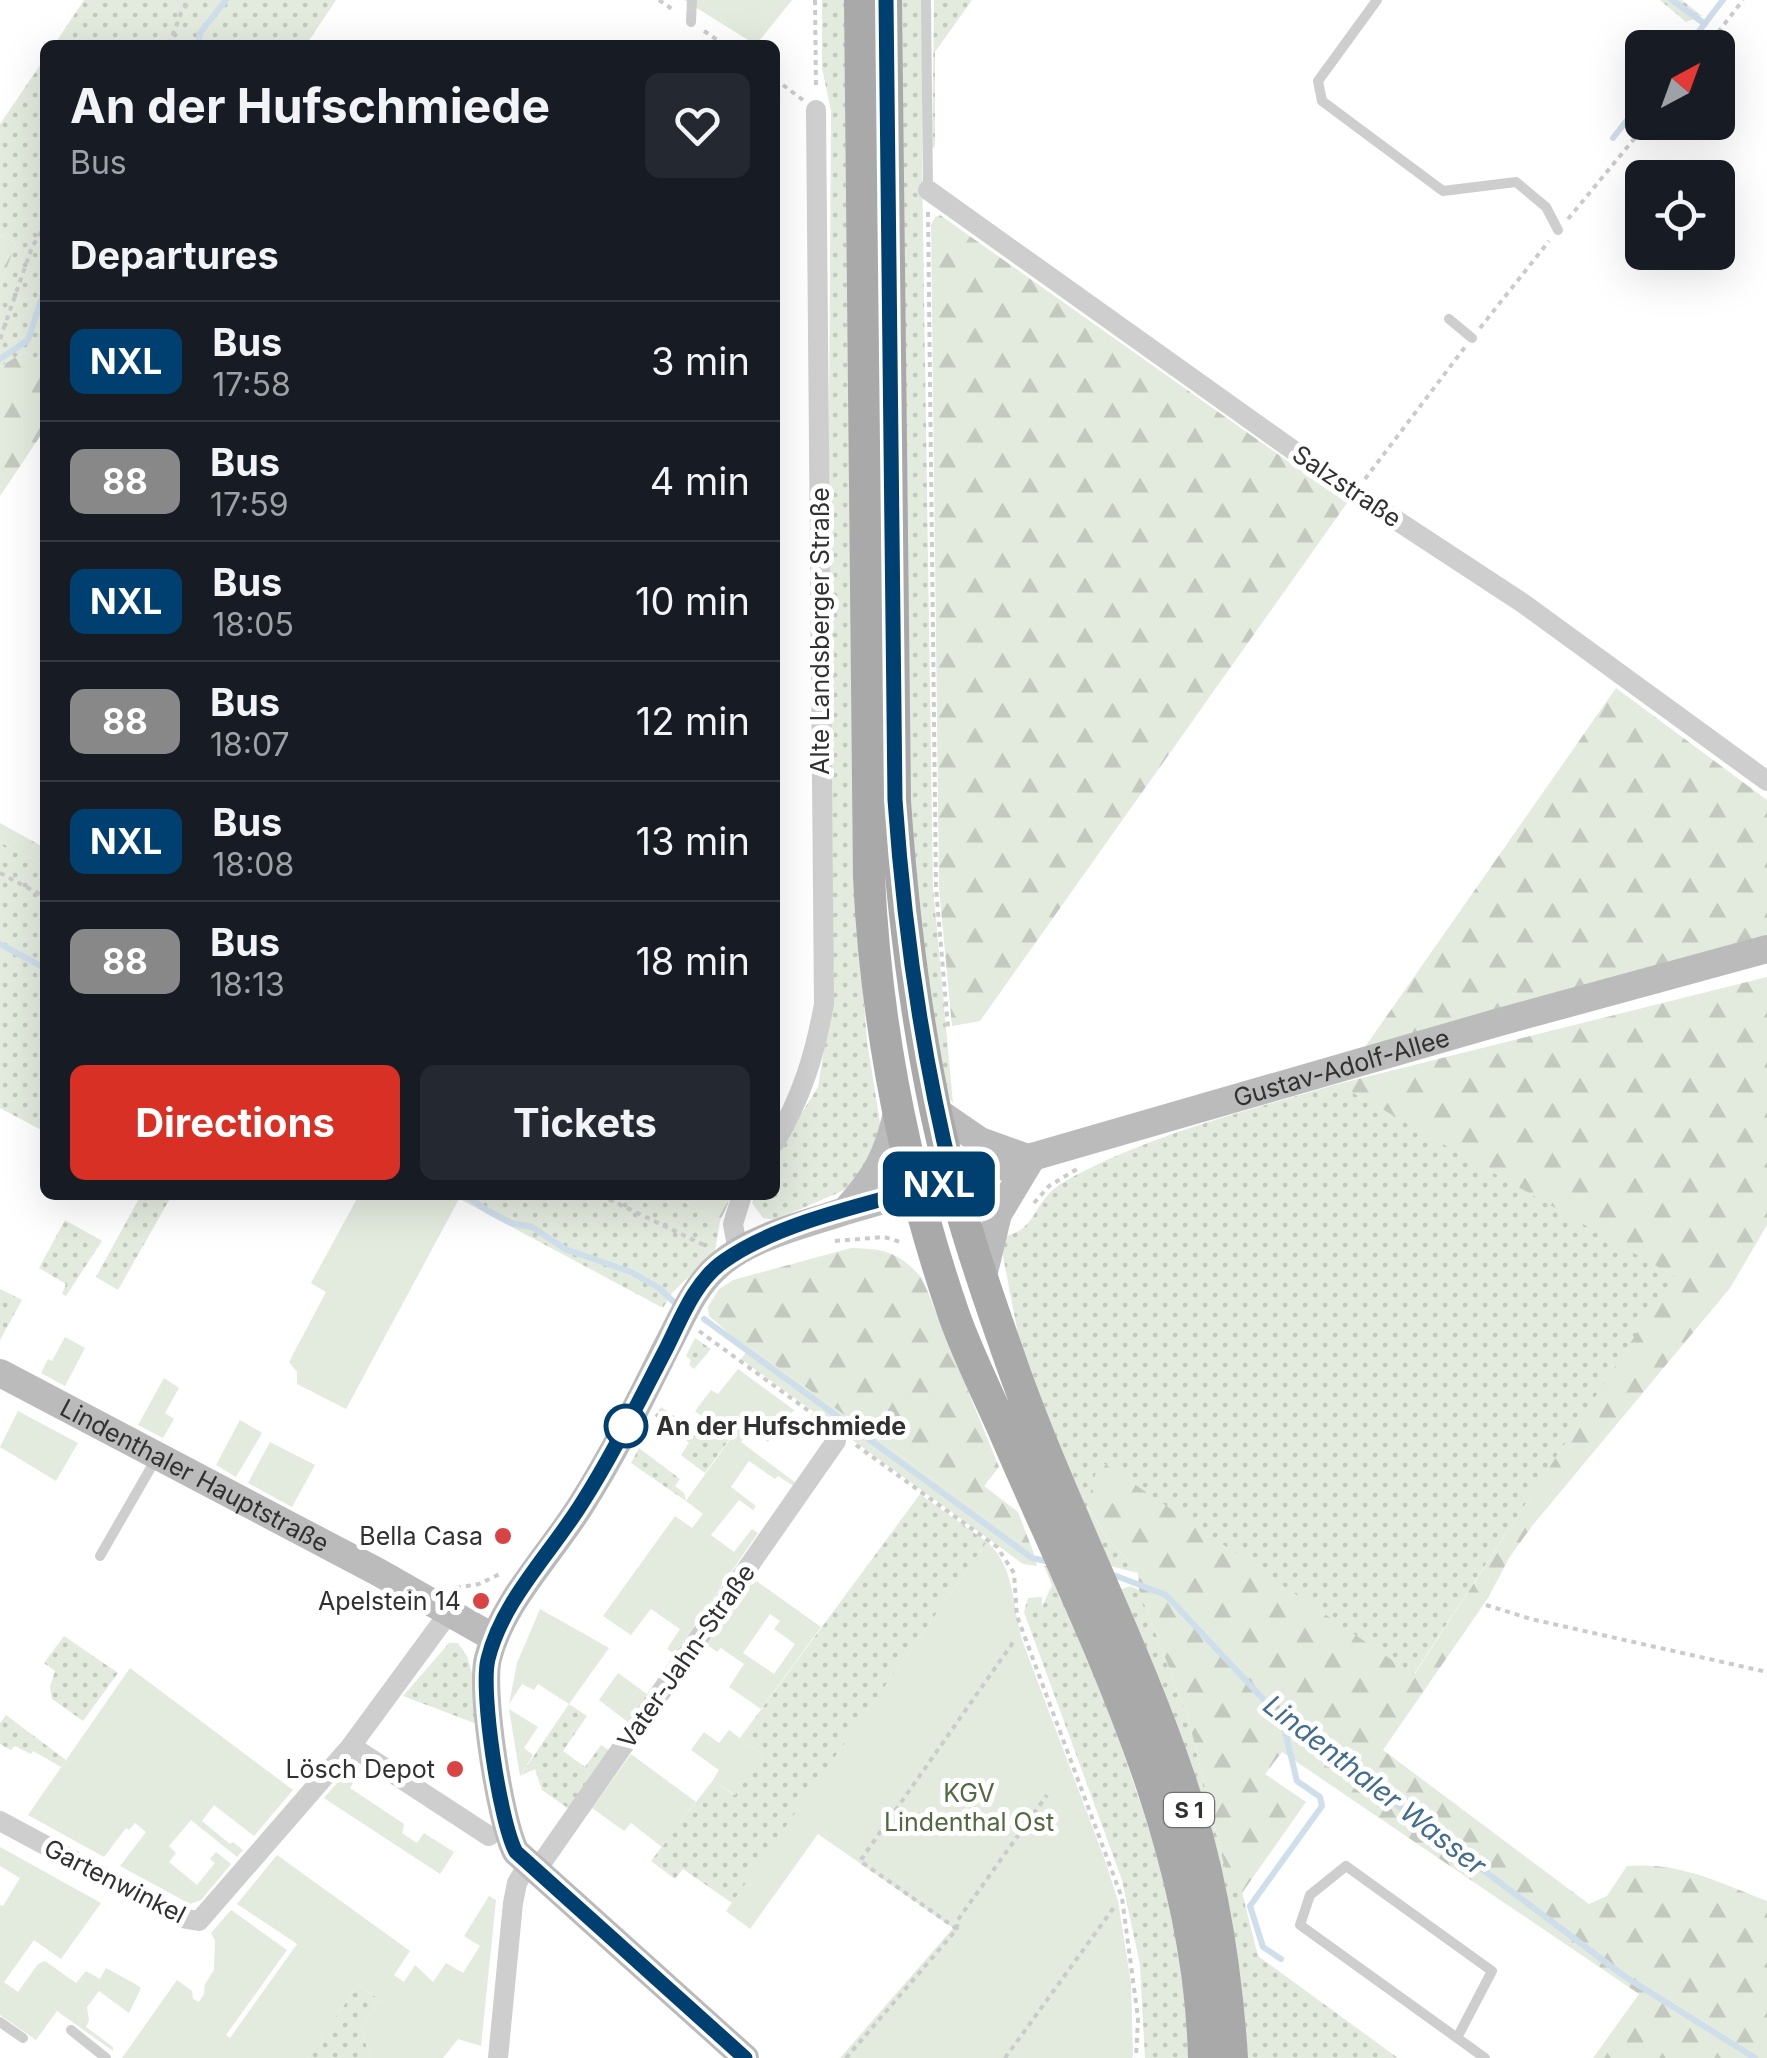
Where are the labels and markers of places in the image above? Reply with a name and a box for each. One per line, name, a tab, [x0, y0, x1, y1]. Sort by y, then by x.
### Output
marker: An der Hufschmiede	[605, 1405, 647, 1447]
place label: An der Hufschmiede	[656, 1411, 906, 1441]
place label: Bella Casa	[359, 1521, 483, 1551]
marker: Bella Casa	[492, 1525, 514, 1547]
place label: Apelstein 14	[318, 1586, 461, 1616]
marker: Apelstein 14	[470, 1590, 492, 1612]
place label: Lösch Depot	[285, 1754, 435, 1784]
marker: Lösch Depot	[444, 1758, 466, 1780]

